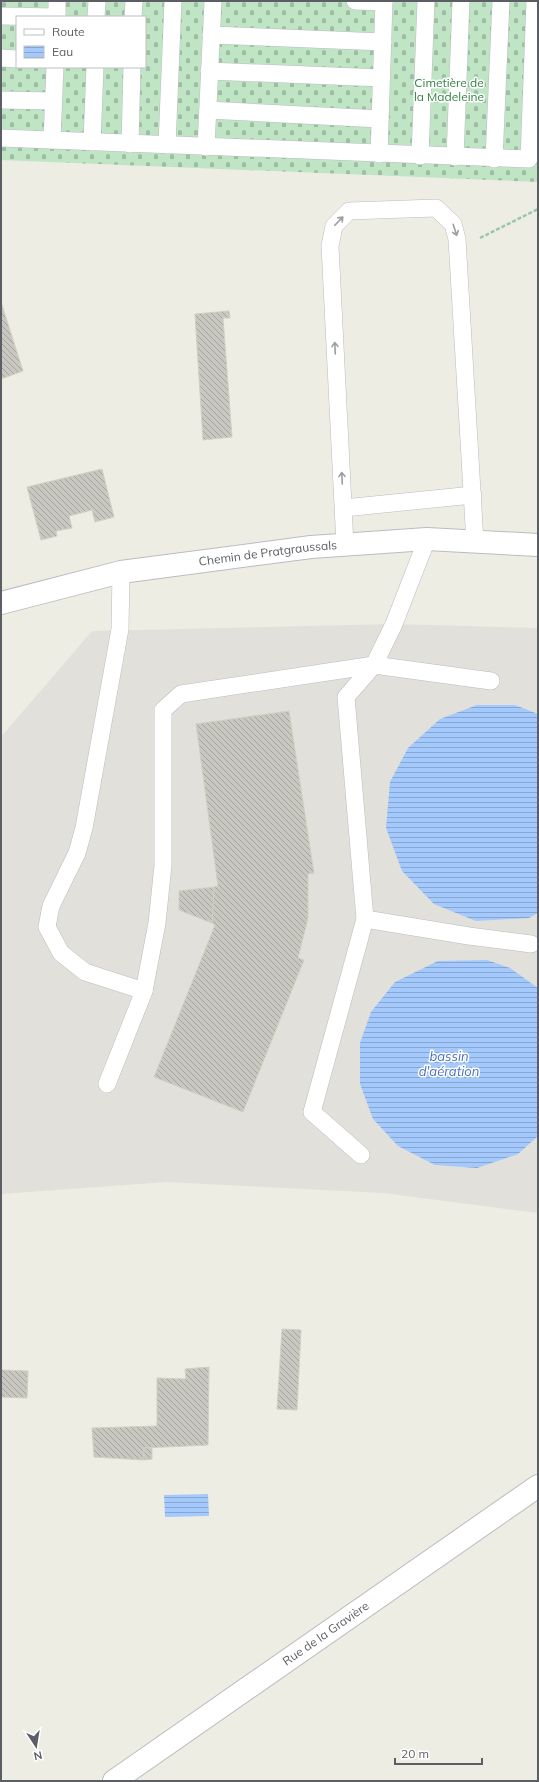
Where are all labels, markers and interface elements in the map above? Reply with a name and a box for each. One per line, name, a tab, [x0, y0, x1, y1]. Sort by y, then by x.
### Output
legend	[16, 16, 146, 68]
text: Route	[52, 24, 85, 39]
text: Eau	[52, 44, 73, 59]
park label: Cimetière de la Madeleine	[414, 75, 484, 104]
one-way arrow	[334, 216, 343, 226]
one-way arrow	[451, 223, 459, 235]
one-way arrow	[332, 342, 339, 355]
one-way arrow	[338, 472, 346, 485]
street label: Chemin de Pratgraussals	[198, 537, 337, 569]
water label: bassin d'aération	[419, 1048, 479, 1079]
street label: Rue de la Gravière	[279, 1598, 372, 1668]
north arrow	[16, 1726, 56, 1766]
scale bar	[395, 1740, 482, 1766]
text: 20 m	[401, 1746, 429, 1761]
text: N	[33, 1748, 44, 1763]

